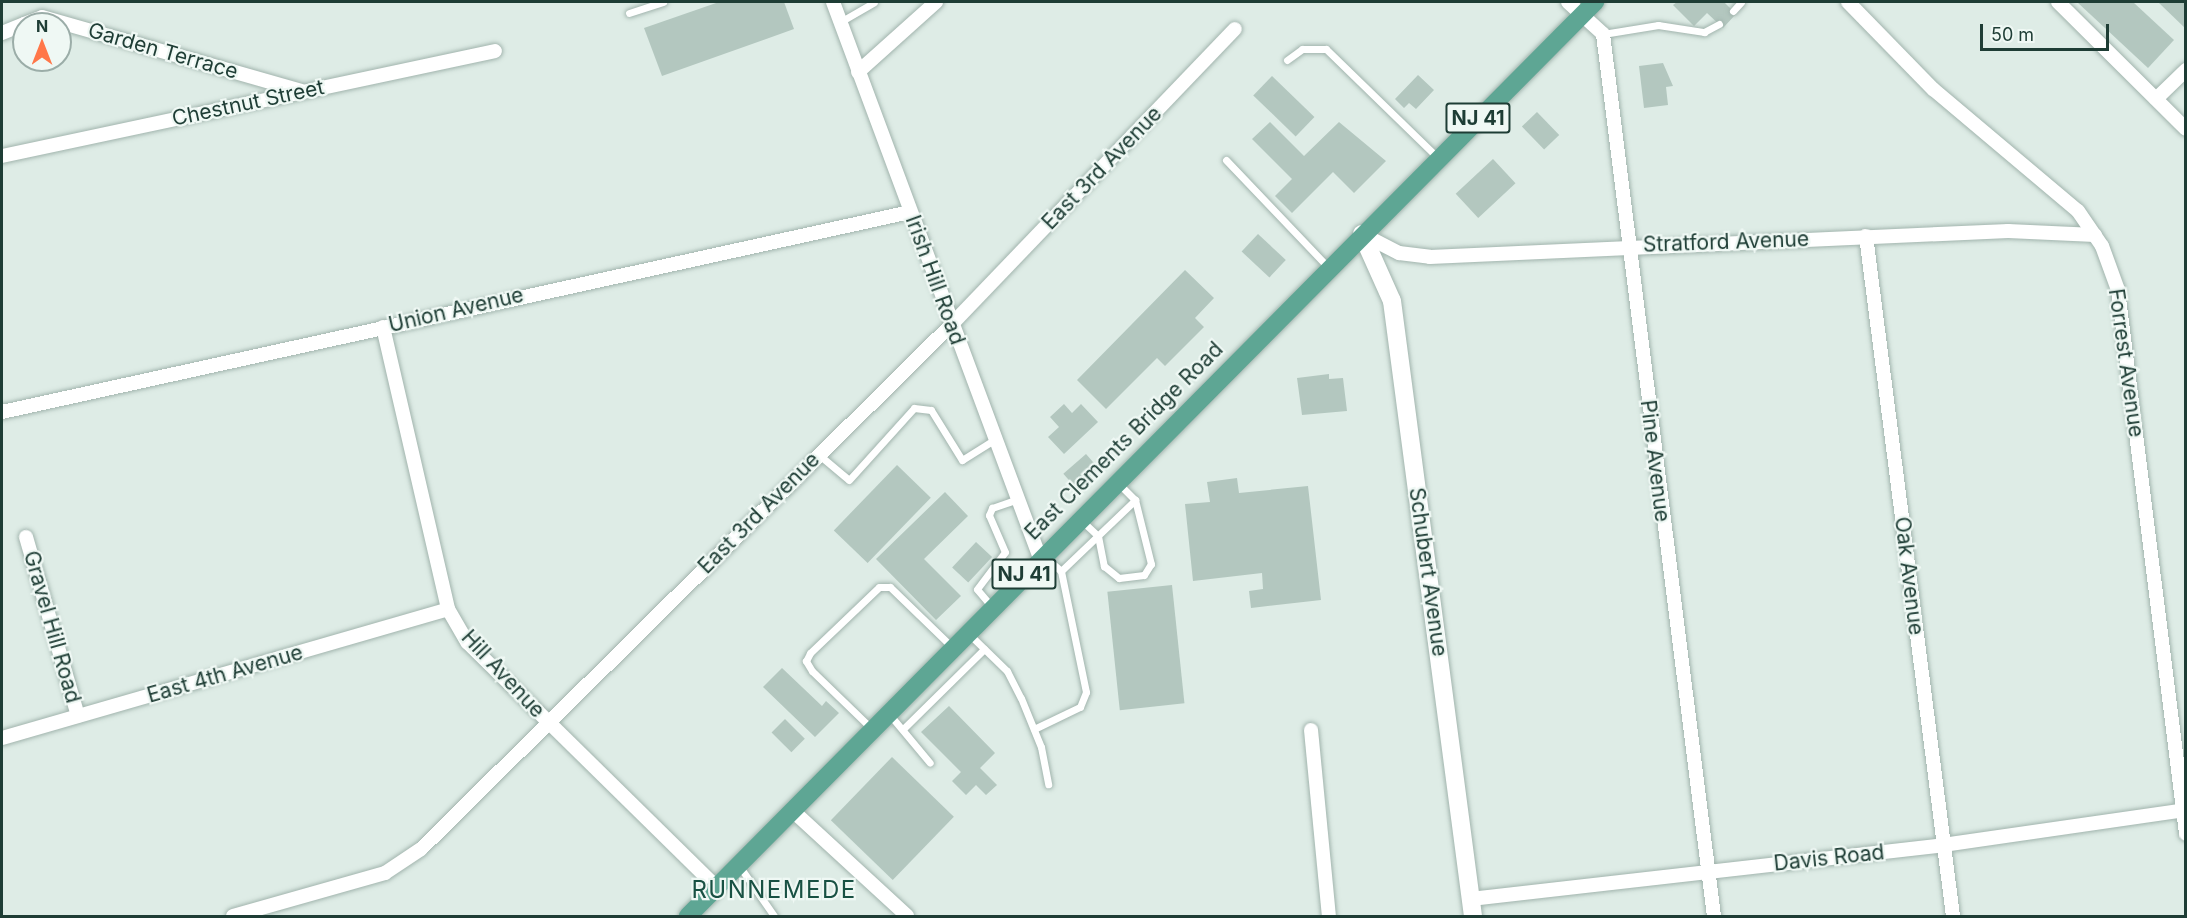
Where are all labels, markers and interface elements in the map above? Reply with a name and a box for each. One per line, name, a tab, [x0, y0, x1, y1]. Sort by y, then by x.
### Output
north arrow	[12, 12, 72, 72]
scale bar	[1983, 12, 2112, 50]
text: N	[36, 16, 48, 36]
street label: Garden Terrace	[85, 18, 241, 84]
text: 50 m	[1991, 24, 2034, 45]
street label: Chestnut Street	[170, 75, 326, 131]
street label: East 3rd Avenue	[1037, 101, 1167, 235]
road number: NJ 41	[1445, 101, 1511, 135]
street label: Irish Hill Road	[900, 212, 970, 348]
street label: Stratford Avenue	[1642, 227, 1810, 257]
street label: Union Avenue	[386, 282, 526, 338]
street label: Forrest Avenue	[2103, 287, 2149, 439]
street label: East Clements Bridge Road	[1020, 337, 1228, 545]
street label: Pine Avenue	[1635, 399, 1675, 523]
street label: East 3rd Avenue	[693, 447, 825, 579]
street label: Schubert Avenue	[1404, 486, 1452, 658]
street label: Oak Avenue	[1889, 515, 1929, 637]
street label: Gravel Hill Road	[18, 548, 86, 706]
road number: NJ 41	[991, 557, 1057, 591]
street label: Hill Avenue	[456, 625, 550, 723]
street label: East 4th Avenue	[144, 640, 306, 708]
street label: Davis Road	[1772, 840, 1886, 876]
district label: RUNNEMEDE	[691, 876, 857, 904]

